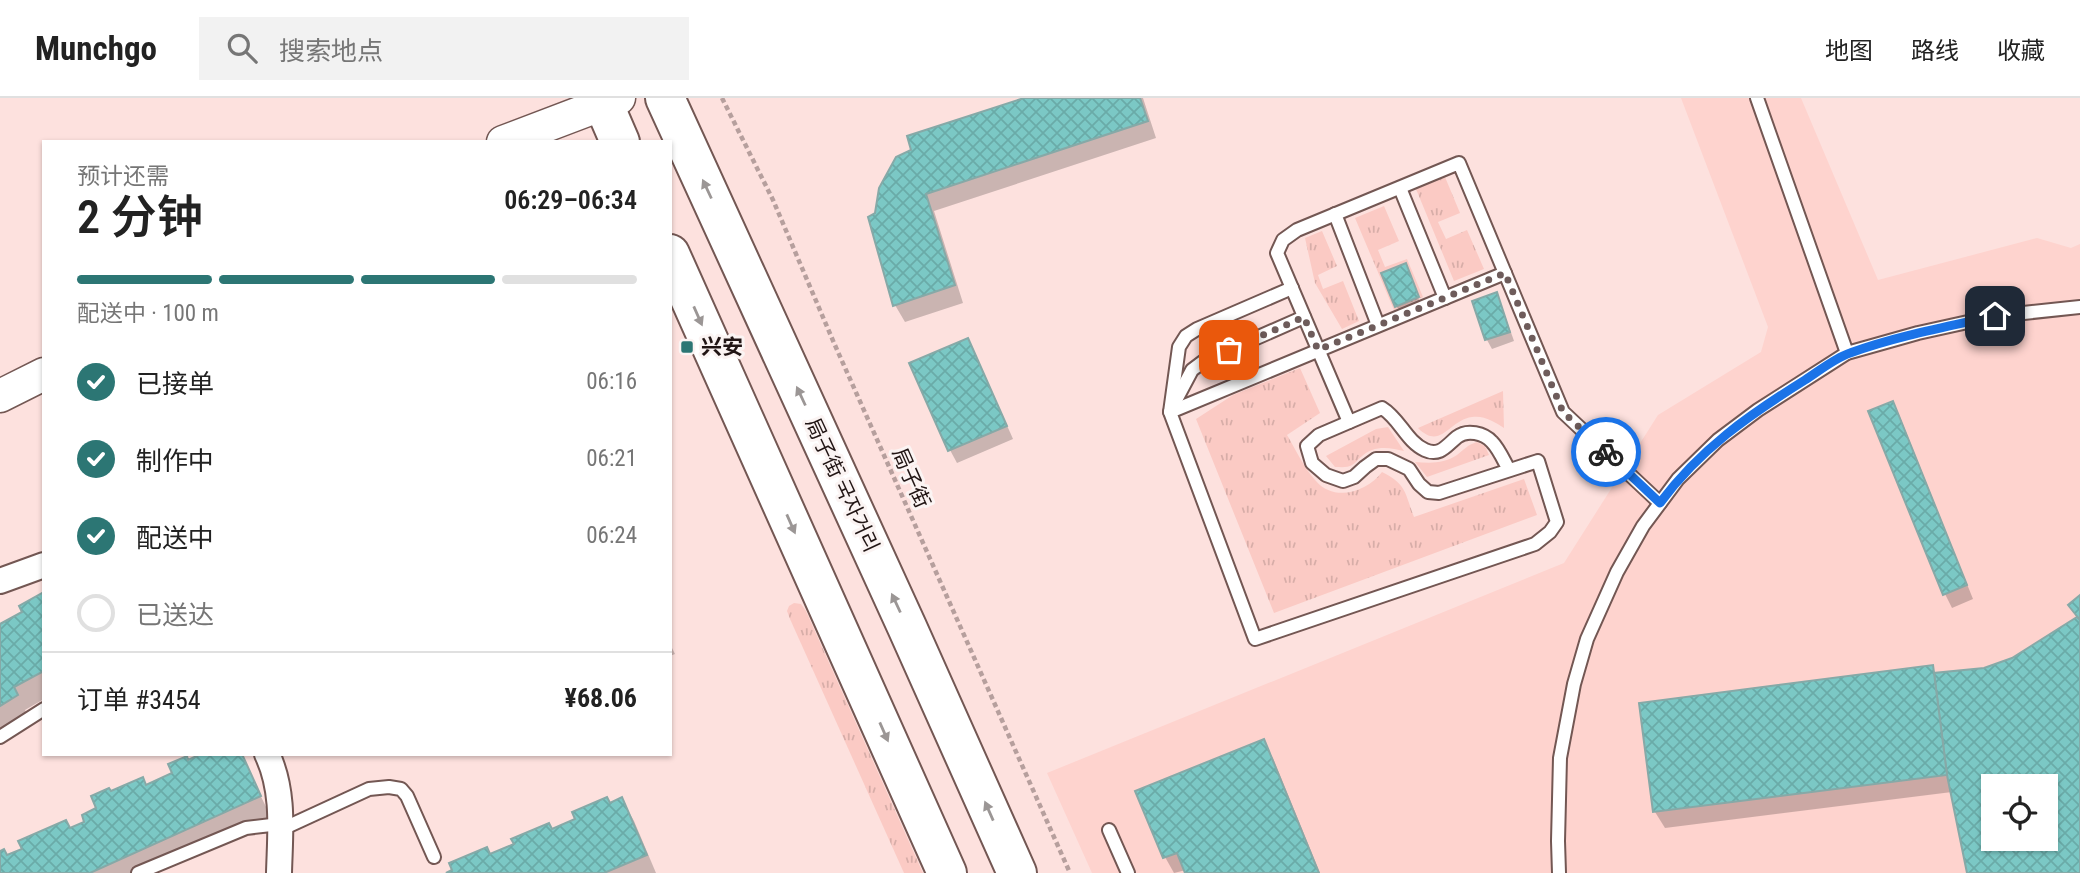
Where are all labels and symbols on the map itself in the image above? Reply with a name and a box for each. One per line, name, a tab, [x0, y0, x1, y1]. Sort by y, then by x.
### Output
one-way arrow	[701, 179, 713, 199]
pin	[1965, 286, 2025, 346]
one-way arrow	[692, 306, 704, 326]
pin	[1199, 320, 1259, 380]
place label: 兴安	[701, 335, 743, 359]
marker: 兴安	[679, 339, 695, 355]
one-way arrow	[796, 386, 807, 406]
street label: 局子街 국자거리	[800, 414, 884, 556]
courier	[1571, 417, 1641, 487]
street label: 局子街	[887, 444, 935, 512]
one-way arrow	[785, 514, 797, 534]
one-way arrow	[890, 593, 902, 613]
one-way arrow	[879, 721, 890, 742]
one-way arrow	[983, 800, 994, 821]

